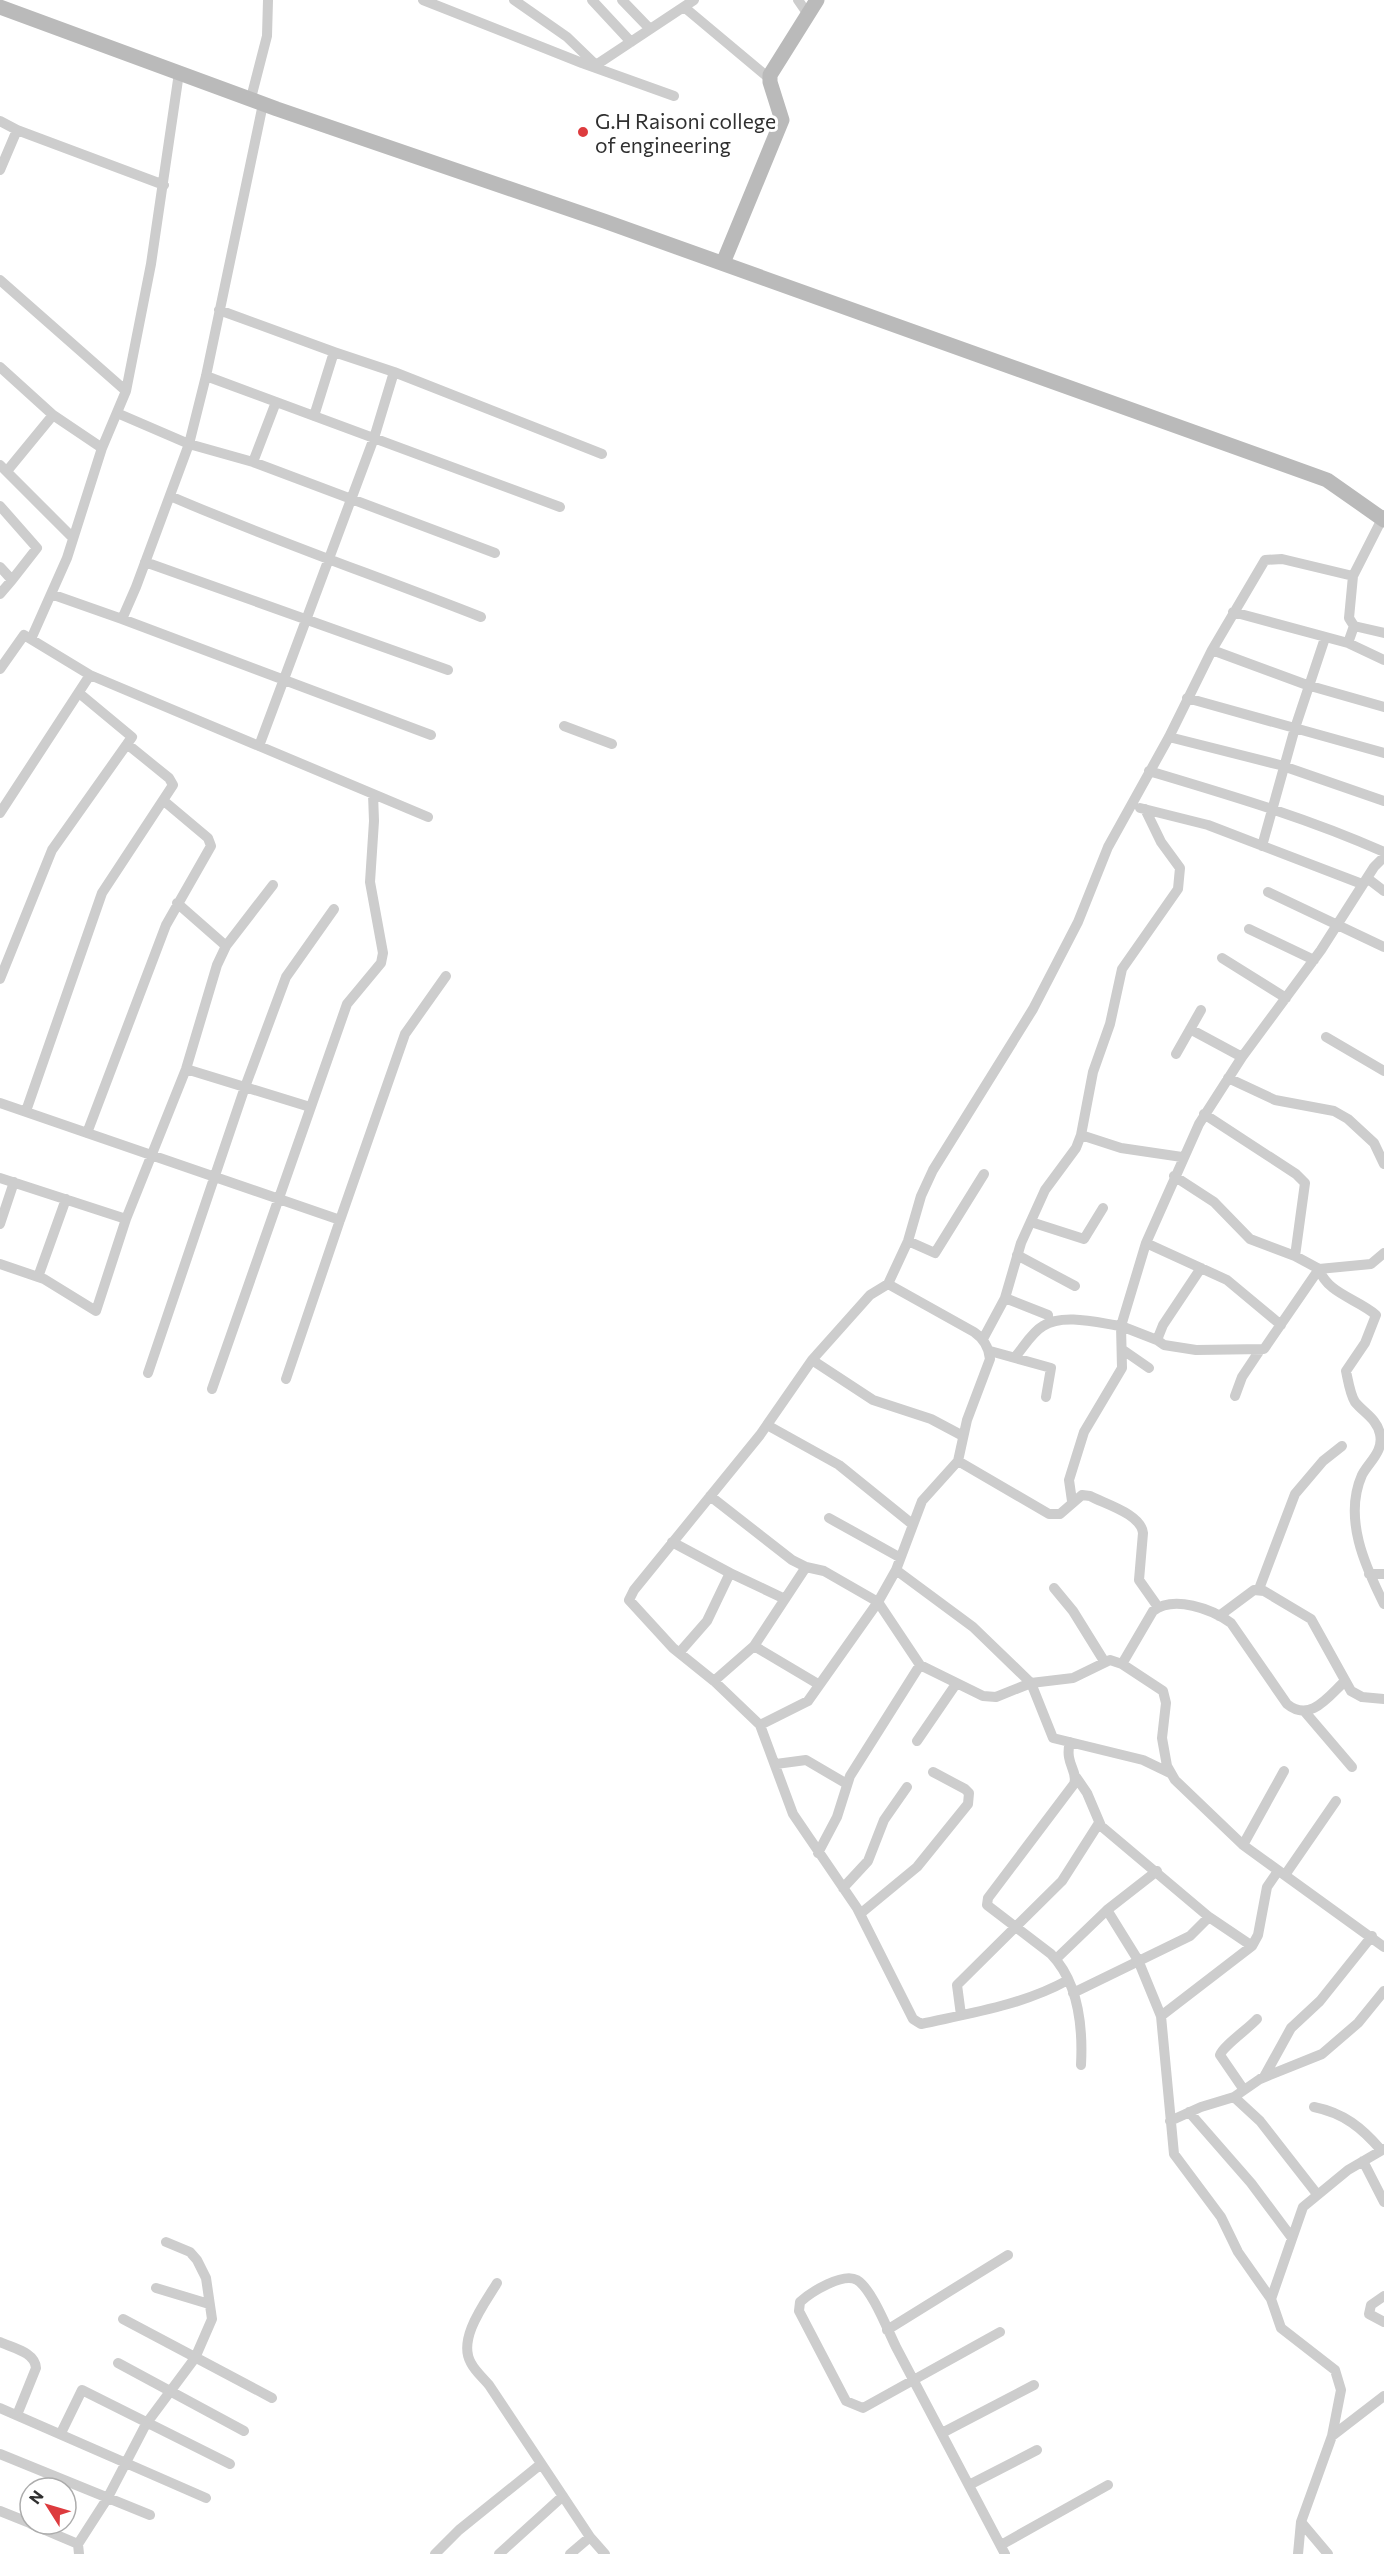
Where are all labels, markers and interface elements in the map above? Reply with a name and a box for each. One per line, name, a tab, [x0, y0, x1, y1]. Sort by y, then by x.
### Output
place label: G.H Raisoni college of engineering	[595, 108, 776, 157]
marker: G.H Raisoni college of engineering	[576, 125, 590, 139]
north arrow	[18, 2476, 78, 2536]
text: N	[24, 2486, 47, 2507]

